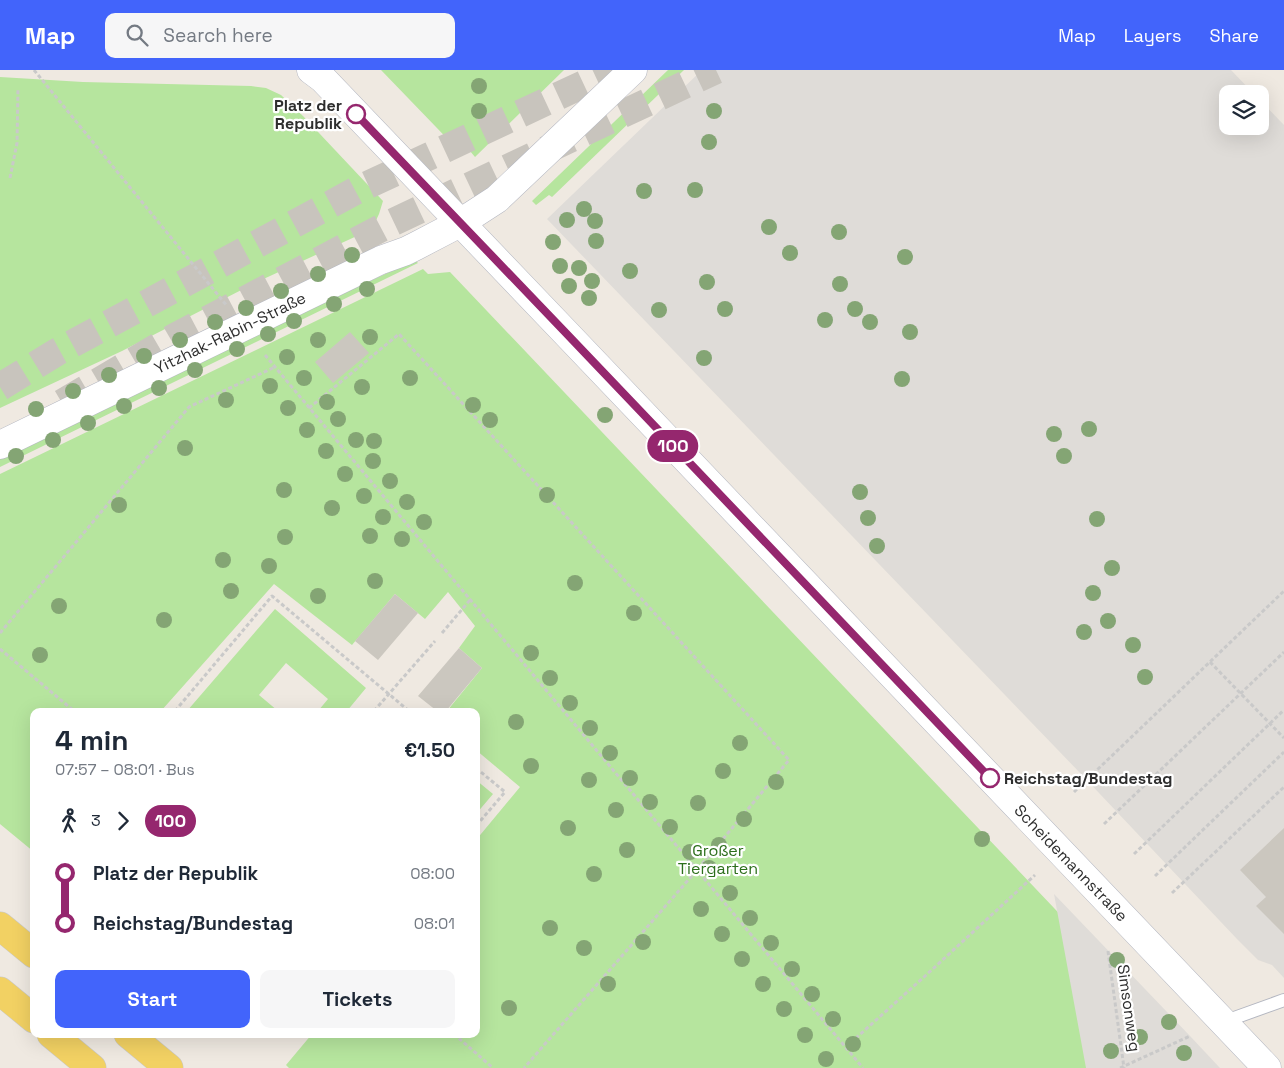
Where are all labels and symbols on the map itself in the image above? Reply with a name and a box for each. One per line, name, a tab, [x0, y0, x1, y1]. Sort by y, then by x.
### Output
place label: Platz der Republik	[274, 95, 342, 134]
marker: Platz der Republik	[346, 104, 366, 124]
street label: Yitzhak-Rabin-Straße	[151, 287, 309, 379]
line badge: 100	[644, 430, 702, 462]
marker: Reichstag/Bundestag	[980, 768, 1000, 788]
place label: Reichstag/Bundestag	[1004, 768, 1172, 789]
street label: Scheidemannstraße	[1010, 800, 1132, 926]
park label: Großer Tiergarten	[678, 840, 758, 879]
street label: Simsonweg	[1112, 963, 1146, 1053]

